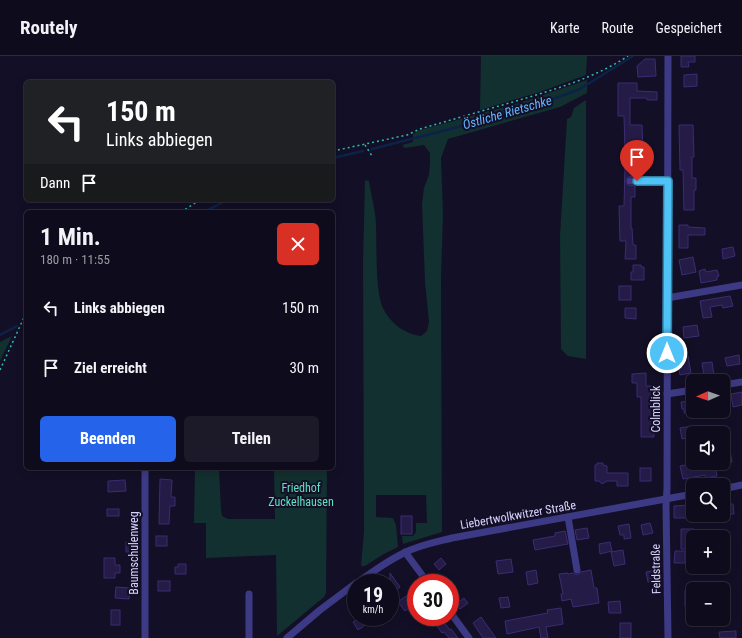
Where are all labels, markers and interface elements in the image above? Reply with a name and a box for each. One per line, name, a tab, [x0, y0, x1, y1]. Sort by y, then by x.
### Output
text: Routely	[20, 16, 77, 39]
text: Karte	[550, 20, 580, 36]
text: Route	[602, 20, 634, 36]
text: Gespeichert	[656, 20, 722, 36]
water label: Östliche Rietschke	[461, 93, 554, 132]
text: 150 m	[106, 95, 176, 128]
icon: left	[40, 96, 92, 148]
text: Links abbiegen	[106, 129, 213, 150]
pin	[620, 140, 654, 181]
icon: arrive	[626, 146, 648, 168]
icon: arrive	[78, 172, 100, 194]
text: Dann	[40, 174, 70, 192]
text: 1 Min.	[40, 223, 101, 251]
button: close	[277, 223, 319, 265]
text: 180 m · 11:55	[40, 252, 110, 267]
icon: left	[40, 297, 62, 319]
text: Links abbiegen	[74, 299, 165, 317]
text: 150 m	[282, 299, 319, 317]
position arrow	[646, 332, 688, 374]
icon: arrive	[40, 357, 62, 379]
text: Ziel erreicht	[74, 359, 147, 377]
text: 30 m	[289, 359, 319, 377]
north arrow	[686, 374, 730, 418]
map controls	[686, 374, 730, 626]
street label: Colmblick	[649, 385, 663, 433]
button: Beenden	[40, 416, 176, 462]
button: Teilen	[184, 416, 319, 462]
button: sound	[686, 426, 730, 470]
button: search	[686, 478, 730, 522]
park label: Friedhof Zuckelhausen	[268, 481, 334, 509]
street label: Liebertwolkwitzer Straße	[459, 498, 577, 532]
street label: Baumschulenweg	[127, 511, 141, 595]
button: +	[686, 530, 730, 574]
street label: Feldstraße	[649, 543, 663, 594]
speed limit sign: 30	[407, 574, 459, 626]
button: −	[686, 582, 730, 626]
text: 19	[363, 583, 383, 607]
text: km/h	[363, 604, 383, 615]

